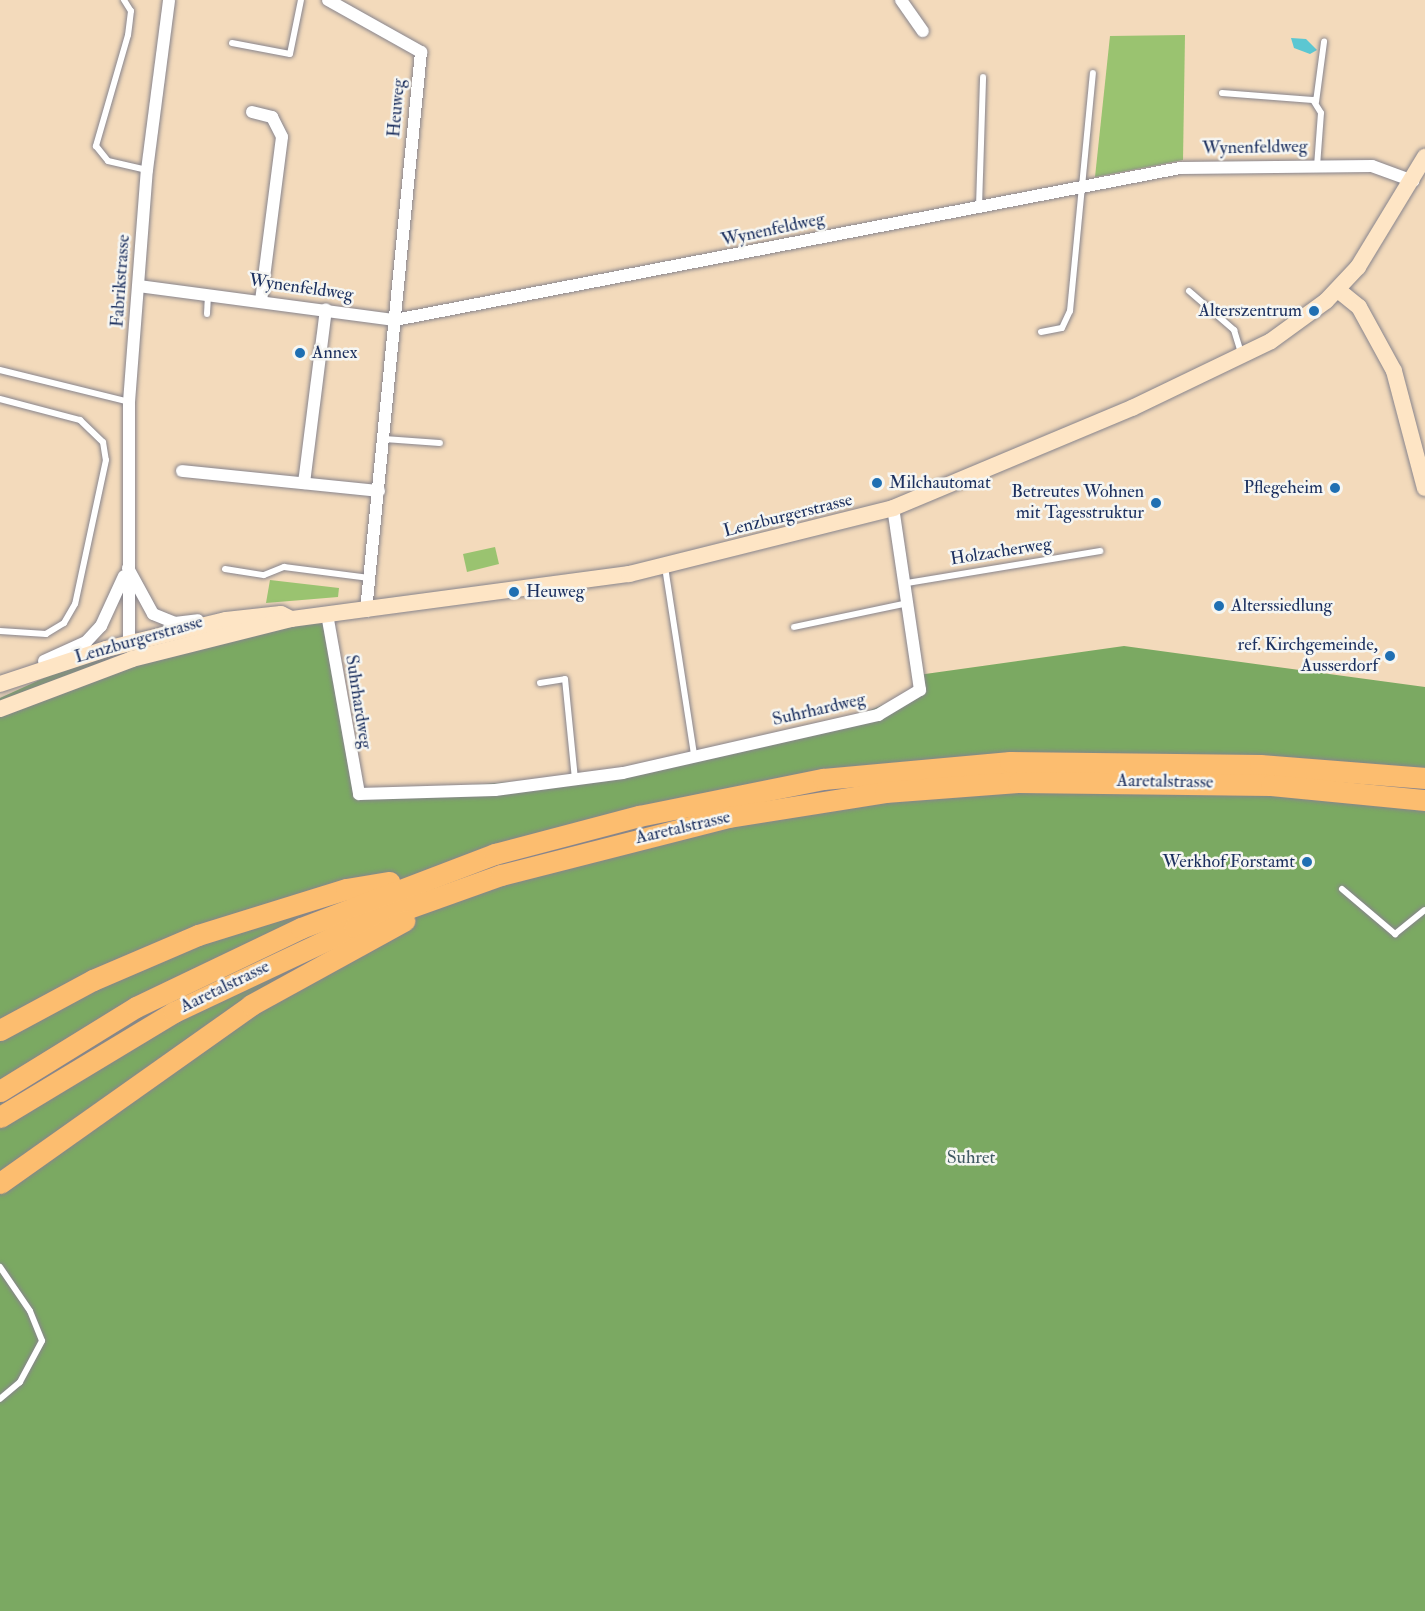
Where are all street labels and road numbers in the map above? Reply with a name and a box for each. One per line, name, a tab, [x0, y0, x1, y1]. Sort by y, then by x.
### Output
street label: Heuweg	[384, 78, 410, 138]
street label: Wynenfeldweg	[1202, 136, 1308, 160]
street label: Wynenfeldweg	[719, 208, 827, 252]
street label: Fabrikstrasse	[107, 234, 135, 328]
street label: Wynenfeldweg	[247, 270, 355, 306]
street label: Lenzburgerstrasse	[721, 490, 855, 542]
street label: Holzacherweg	[949, 533, 1053, 571]
street label: Lenzburgerstrasse	[72, 611, 206, 669]
street label: Suhrhardweg	[340, 653, 376, 751]
street label: Suhrhardweg	[770, 689, 868, 731]
street label: Aaretalstrasse	[1116, 770, 1214, 794]
street label: Aaretalstrasse	[633, 807, 733, 849]
street label: Aaretalstrasse	[177, 956, 273, 1018]

